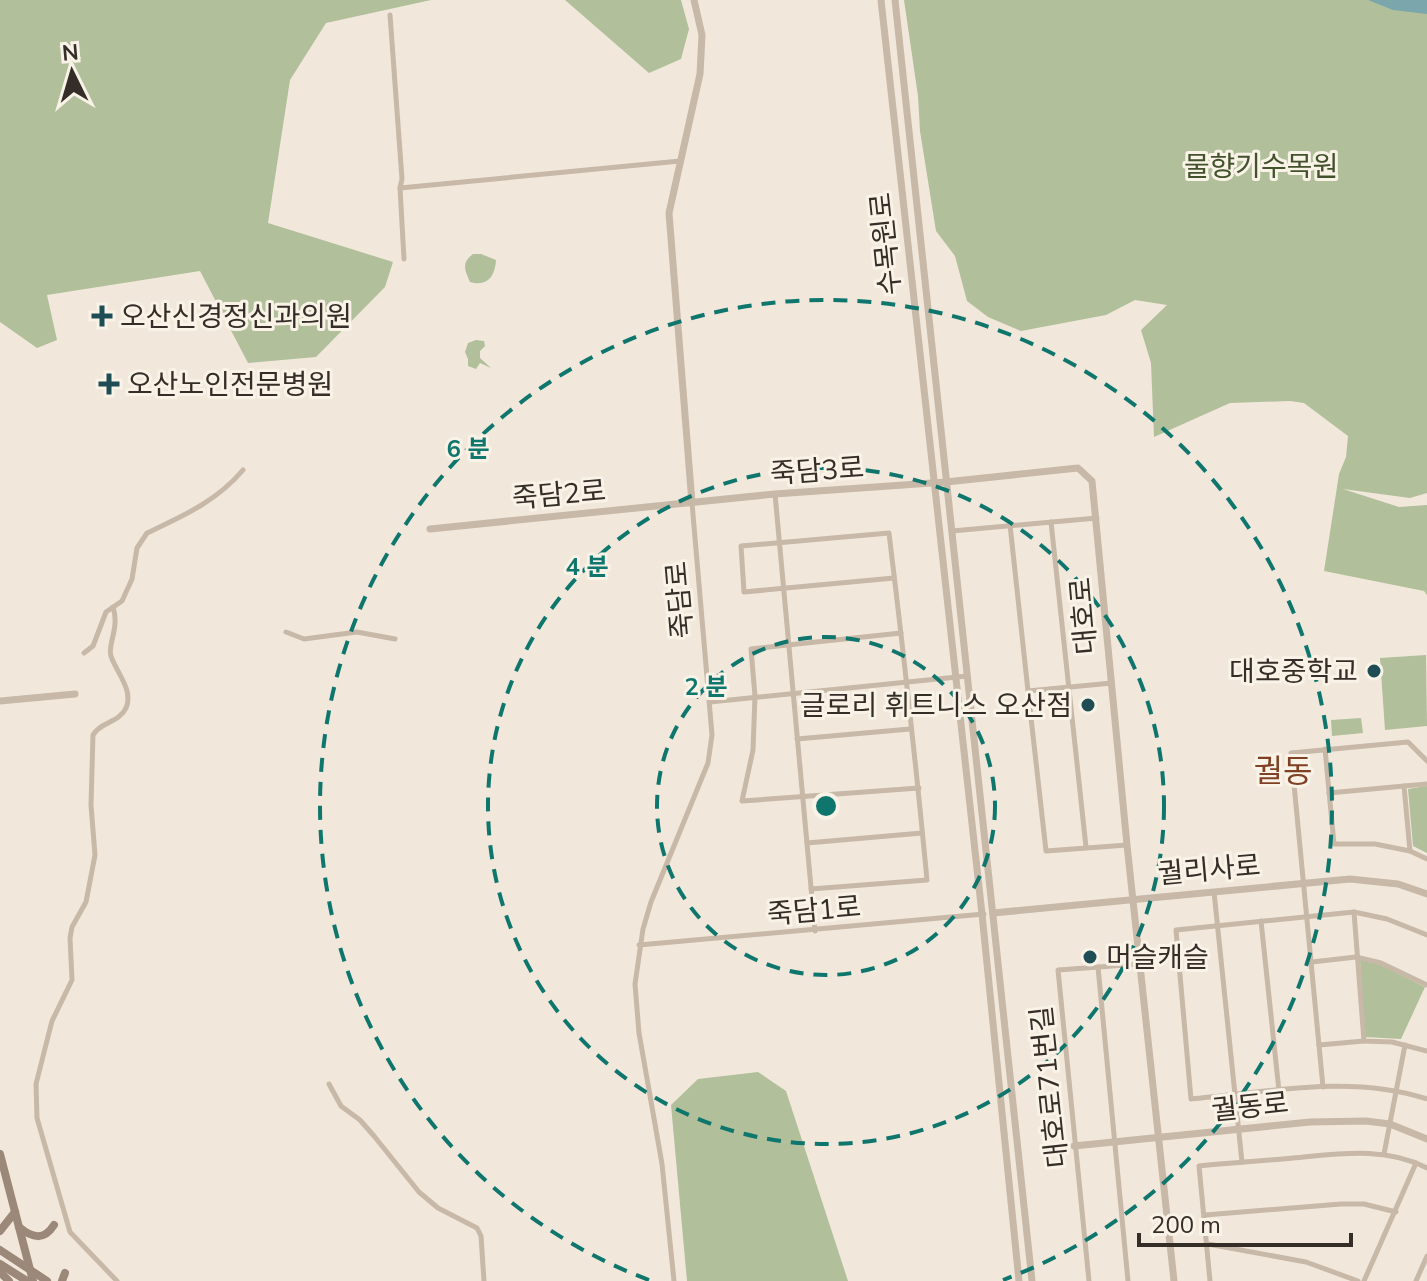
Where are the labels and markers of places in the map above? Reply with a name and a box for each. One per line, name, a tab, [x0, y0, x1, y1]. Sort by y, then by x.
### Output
place label: 오산신경정신과의원	[120, 298, 352, 336]
marker: 오산신경정신과의원	[91, 305, 113, 327]
place label: 오산노인전문병원	[127, 366, 333, 404]
marker: 오산노인전문병원	[98, 373, 120, 395]
place label: 대호중학교	[1229, 653, 1358, 691]
marker: 대호중학교	[1365, 662, 1383, 680]
place label: 글로리 휘트니스 오산점	[800, 687, 1072, 725]
marker: 글로리 휘트니스 오산점	[1079, 696, 1097, 714]
centre of rings	[812, 792, 840, 820]
place label: 머슬캐슬	[1106, 939, 1209, 977]
marker: 머슬캐슬	[1081, 948, 1099, 966]

